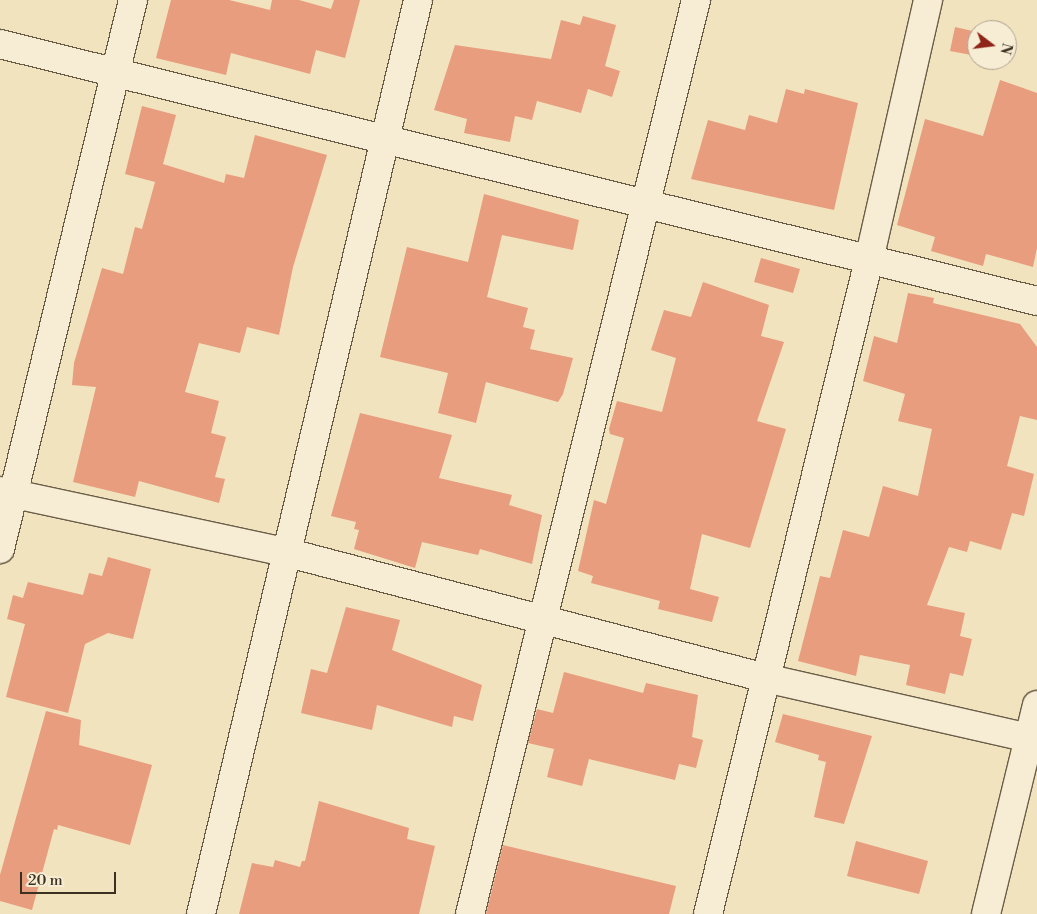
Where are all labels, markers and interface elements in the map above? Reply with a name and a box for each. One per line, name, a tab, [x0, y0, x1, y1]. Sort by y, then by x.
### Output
north arrow	[967, 20, 1017, 70]
text: N	[995, 41, 1016, 56]
scale bar	[22, 862, 119, 894]
text: 20 m	[28, 871, 63, 890]

